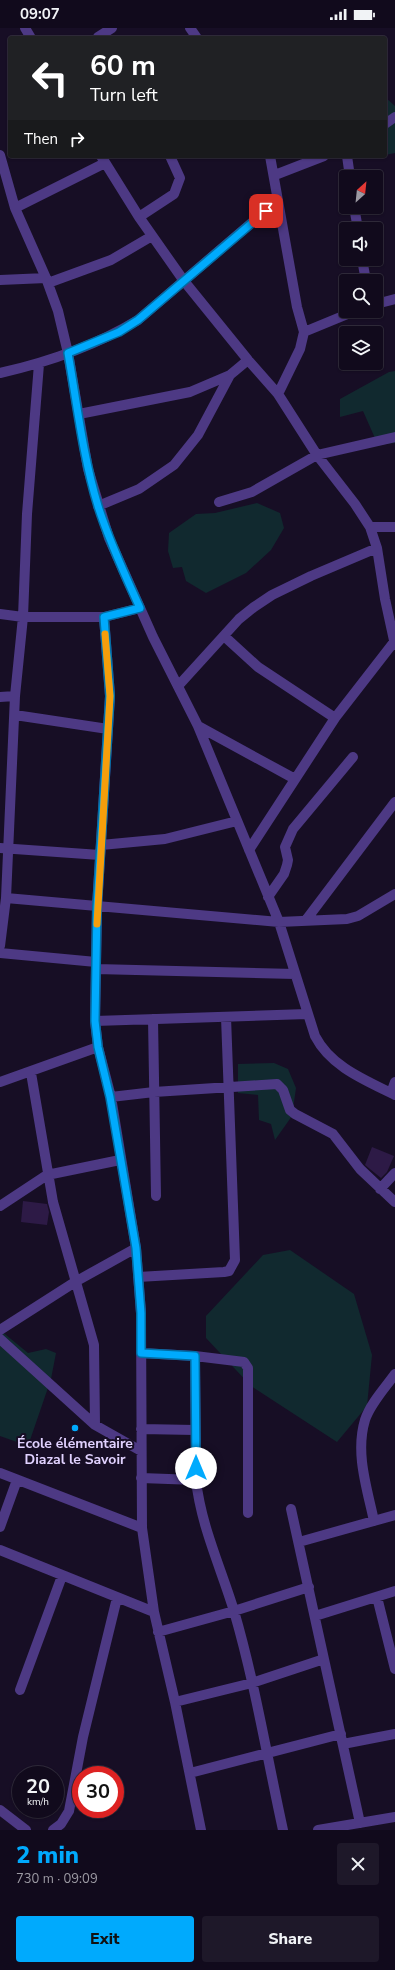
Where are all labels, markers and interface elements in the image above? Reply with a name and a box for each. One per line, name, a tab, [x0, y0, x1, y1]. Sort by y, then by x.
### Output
text: 09:07	[20, 4, 60, 24]
text: 60 m	[90, 47, 156, 85]
icon: left	[24, 52, 76, 104]
text: Turn left	[90, 83, 158, 107]
icon: right	[66, 128, 88, 150]
text: Then	[24, 129, 58, 149]
north arrow	[339, 170, 383, 214]
map controls	[339, 170, 383, 370]
pin	[249, 194, 283, 228]
icon: arrive	[255, 200, 277, 222]
button: sound	[339, 222, 383, 266]
button: search	[339, 274, 383, 318]
button: layers	[339, 326, 383, 370]
marker: École élémentaire Diazal le Savoir	[70, 1423, 80, 1433]
place label: École élémentaire Diazal le Savoir	[17, 1434, 133, 1469]
position arrow	[175, 1447, 217, 1489]
speed limit sign: 30	[72, 1766, 124, 1818]
text: 20	[26, 1773, 50, 1800]
text: km/h	[27, 1795, 49, 1809]
text: 2 min	[16, 1839, 79, 1871]
button: close	[337, 1843, 379, 1885]
text: 730 m · 09:09	[16, 1870, 98, 1888]
button: Exit	[16, 1916, 194, 1962]
button: Share	[202, 1916, 379, 1962]

